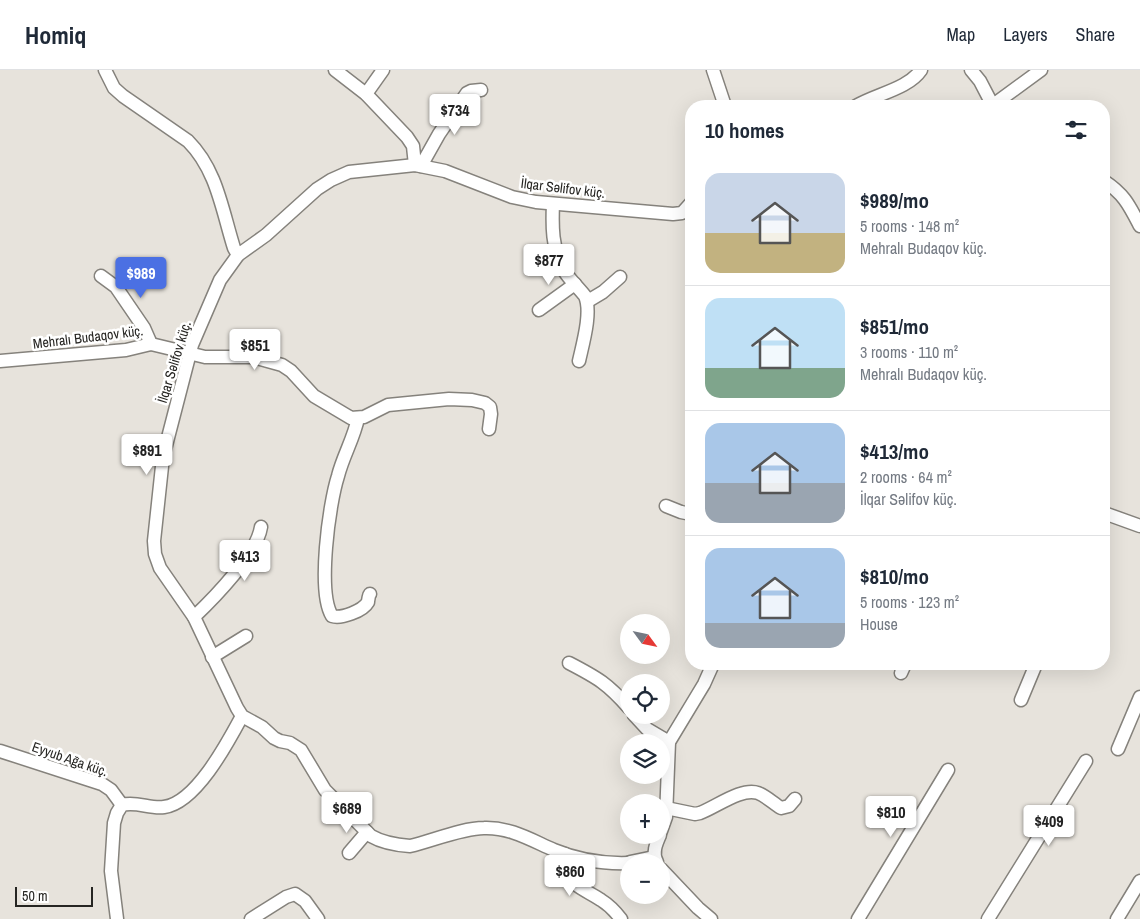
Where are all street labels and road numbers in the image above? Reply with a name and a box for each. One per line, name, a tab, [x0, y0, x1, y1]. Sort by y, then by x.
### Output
street label: İlqar Səlifov küç.	[520, 174, 606, 202]
street label: İlqar Səlifov küç.	[153, 319, 195, 405]
street label: Mehralı Budaqov küç.	[32, 321, 144, 353]
street label: Eyyub Ağa küç.	[30, 738, 110, 780]

